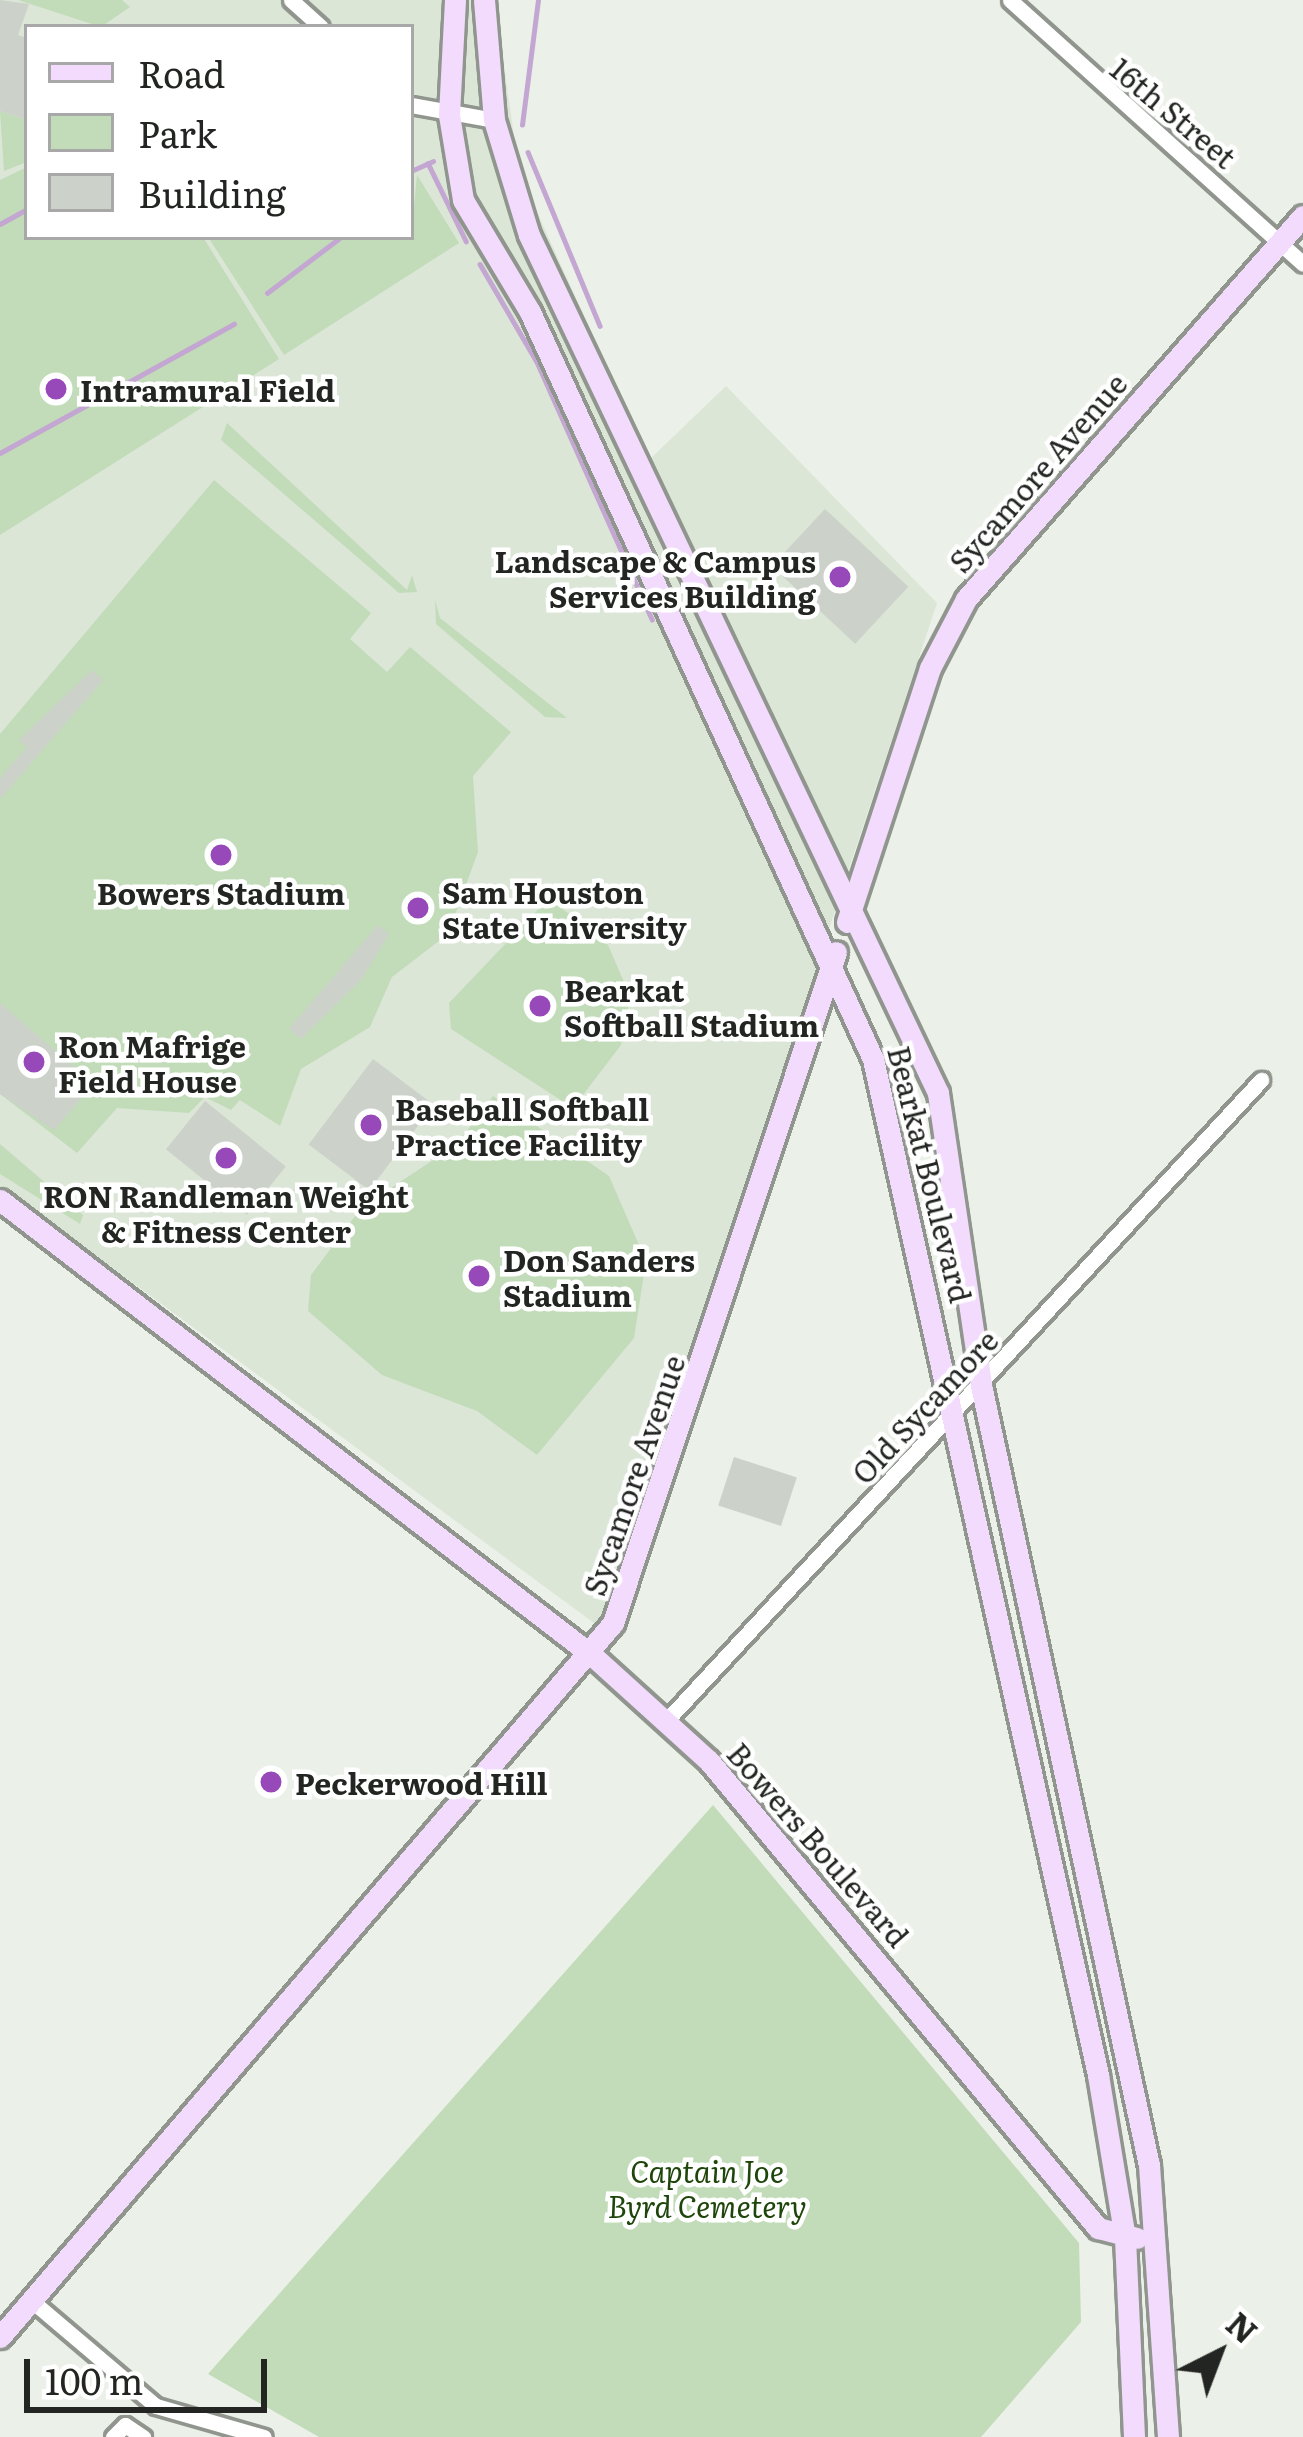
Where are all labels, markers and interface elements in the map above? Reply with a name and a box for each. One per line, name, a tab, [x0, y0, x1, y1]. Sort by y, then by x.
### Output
legend	[24, 24, 414, 240]
text: Road	[138, 46, 225, 99]
street label: 16th Street	[1104, 49, 1244, 175]
text: Park	[138, 106, 217, 159]
text: Building	[138, 166, 286, 219]
street label: Sycamore Avenue	[941, 365, 1133, 579]
place label: Intramural Field	[80, 371, 335, 407]
marker: Intramural Field	[43, 376, 69, 402]
place label: Landscape & Campus Services Building	[494, 542, 816, 612]
marker: Landscape & Campus Services Building	[827, 564, 853, 590]
marker: Bowers Stadium	[208, 842, 234, 868]
place label: Sam Houston State University	[442, 873, 687, 944]
place label: Bowers Stadium	[97, 874, 345, 910]
marker: Sam Houston State University	[405, 895, 431, 921]
place label: Bearkat Softball Stadium	[564, 971, 819, 1042]
marker: Bearkat Softball Stadium	[527, 993, 553, 1019]
place label: Ron Mafrige Field House	[58, 1027, 246, 1098]
street label: Bearkat Boulevard	[882, 1042, 980, 1306]
marker: Ron Mafrige Field House	[21, 1049, 47, 1075]
place label: Baseball Softball Practice Facility	[395, 1090, 649, 1160]
marker: Baseball Softball Practice Facility	[358, 1112, 384, 1138]
marker: RON Randleman Weight & Fitness Center	[213, 1145, 239, 1171]
place label: RON Randleman Weight & Fitness Center	[43, 1177, 409, 1248]
place label: Don Sanders Stadium	[503, 1241, 695, 1312]
marker: Don Sanders Stadium	[466, 1263, 492, 1289]
street label: Old Sycamore	[844, 1322, 1004, 1490]
street label: Sycamore Avenue	[575, 1350, 691, 1600]
street label: Bowers Boulevard	[721, 1735, 917, 1953]
place label: Peckerwood Hill	[295, 1764, 548, 1800]
marker: Peckerwood Hill	[258, 1769, 284, 1795]
park label: Captain Joe Byrd Cemetery	[607, 2152, 807, 2222]
north arrow	[1159, 2293, 1279, 2413]
text: N	[1217, 2298, 1270, 2353]
scale bar	[30, 2335, 273, 2409]
text: 100 m	[45, 2353, 143, 2406]

